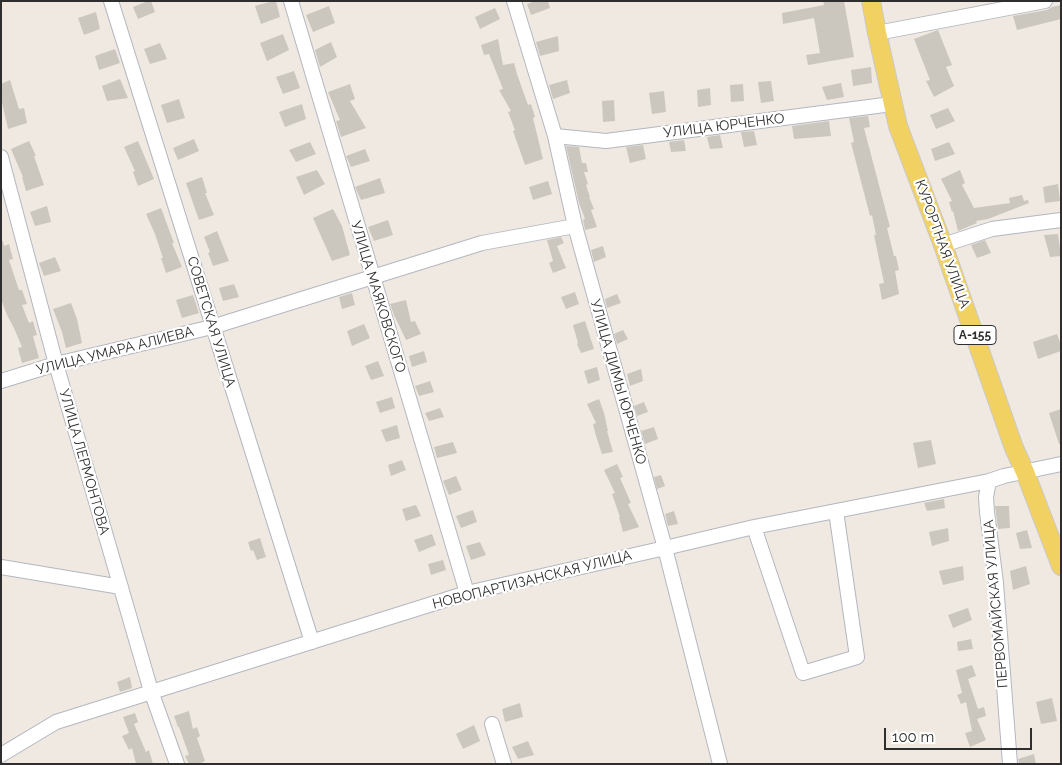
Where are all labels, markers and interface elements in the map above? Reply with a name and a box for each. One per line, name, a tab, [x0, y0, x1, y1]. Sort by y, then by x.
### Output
street label: УЛИЦА ЮРЧЕНКО	[662, 110, 786, 142]
street label: КУРОРТНАЯ УЛИЦА	[911, 177, 973, 311]
street label: УЛИЦА МАЯКОВСКОГО	[347, 219, 409, 375]
street label: СОВЕТСКАЯ УЛИЦА	[183, 255, 239, 389]
street label: УЛИЦА ДИМЫ ЮРЧЕНКО	[586, 298, 650, 466]
street label: УЛИЦА УМАРА АЛИЕВА	[35, 323, 195, 379]
road number: А-155	[954, 326, 996, 344]
street label: УЛИЦА ЛЕРМОНТОВА	[55, 387, 113, 537]
street label: ПЕРВОМАЙСКАЯ УЛИЦА	[980, 519, 1012, 689]
street label: НОВОПАРТИЗАНСКАЯ УЛИЦА	[431, 547, 633, 613]
scale bar	[887, 718, 1034, 750]
text: 100 m	[892, 728, 934, 746]

